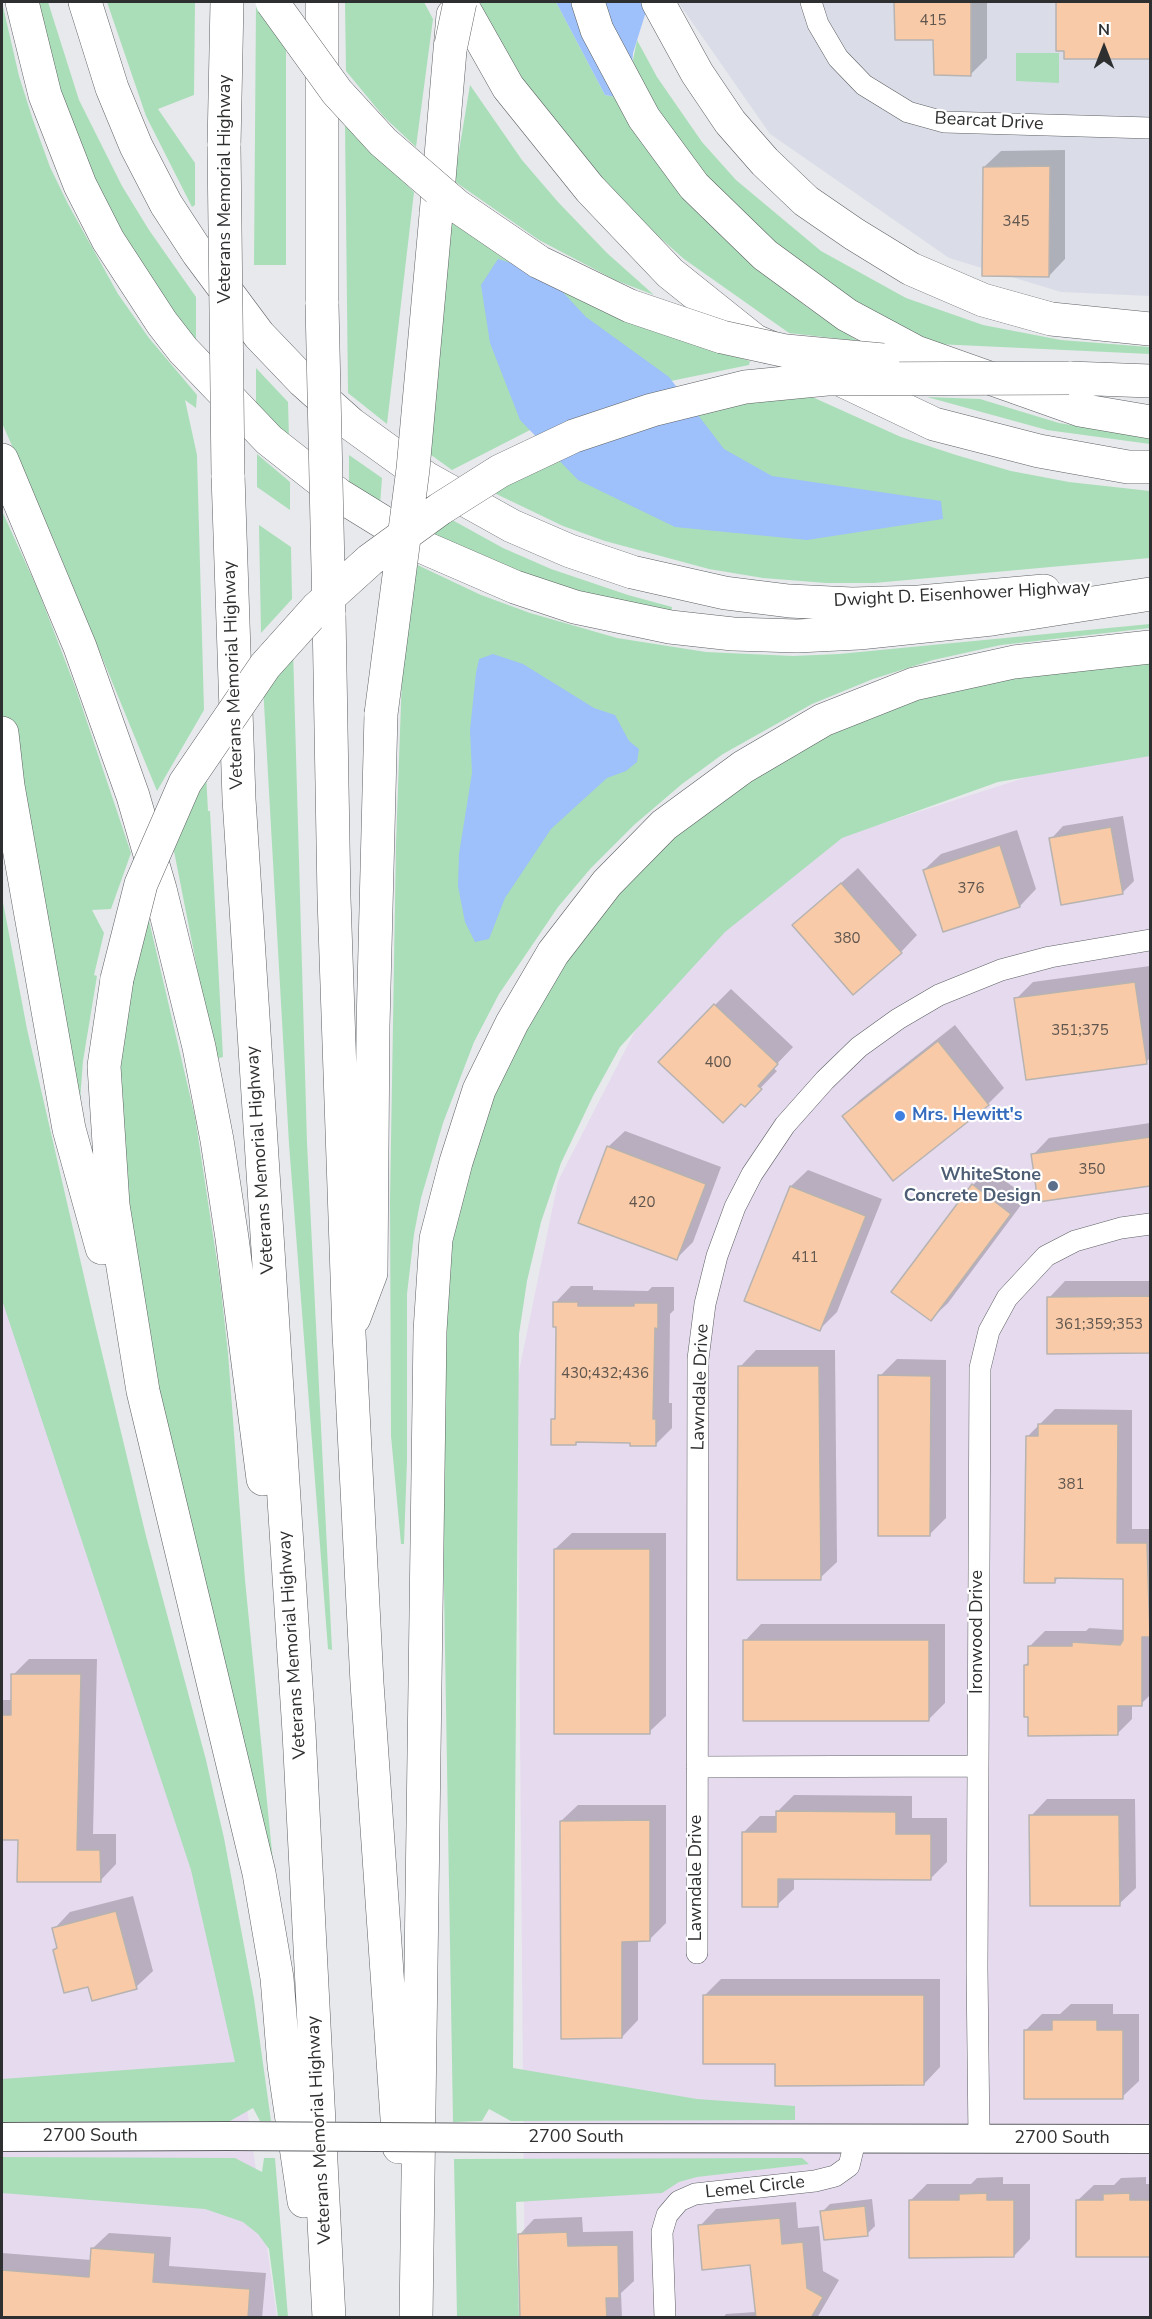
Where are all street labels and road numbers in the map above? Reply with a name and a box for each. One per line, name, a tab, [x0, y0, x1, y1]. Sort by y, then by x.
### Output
street label: Veterans Memorial Highway	[215, 75, 237, 303]
street label: Bearcat Drive	[934, 108, 1044, 136]
street label: Veterans Memorial Highway	[219, 560, 249, 790]
street label: Dwight D. Eisenhower Highway	[833, 577, 1091, 613]
street label: Veterans Memorial Highway	[242, 1045, 280, 1275]
street label: Lawndale Drive	[688, 1323, 714, 1451]
street label: Veterans Memorial Highway	[274, 1530, 312, 1760]
street label: Ironwood Drive	[967, 1570, 989, 1694]
street label: Lawndale Drive	[686, 1815, 708, 1941]
street label: Veterans Memorial Highway	[303, 2015, 337, 2245]
street label: 2700 South	[42, 2126, 138, 2148]
street label: 2700 South	[528, 2127, 624, 2149]
street label: 2700 South	[1014, 2128, 1110, 2150]
street label: Lemel Circle	[704, 2172, 806, 2204]

